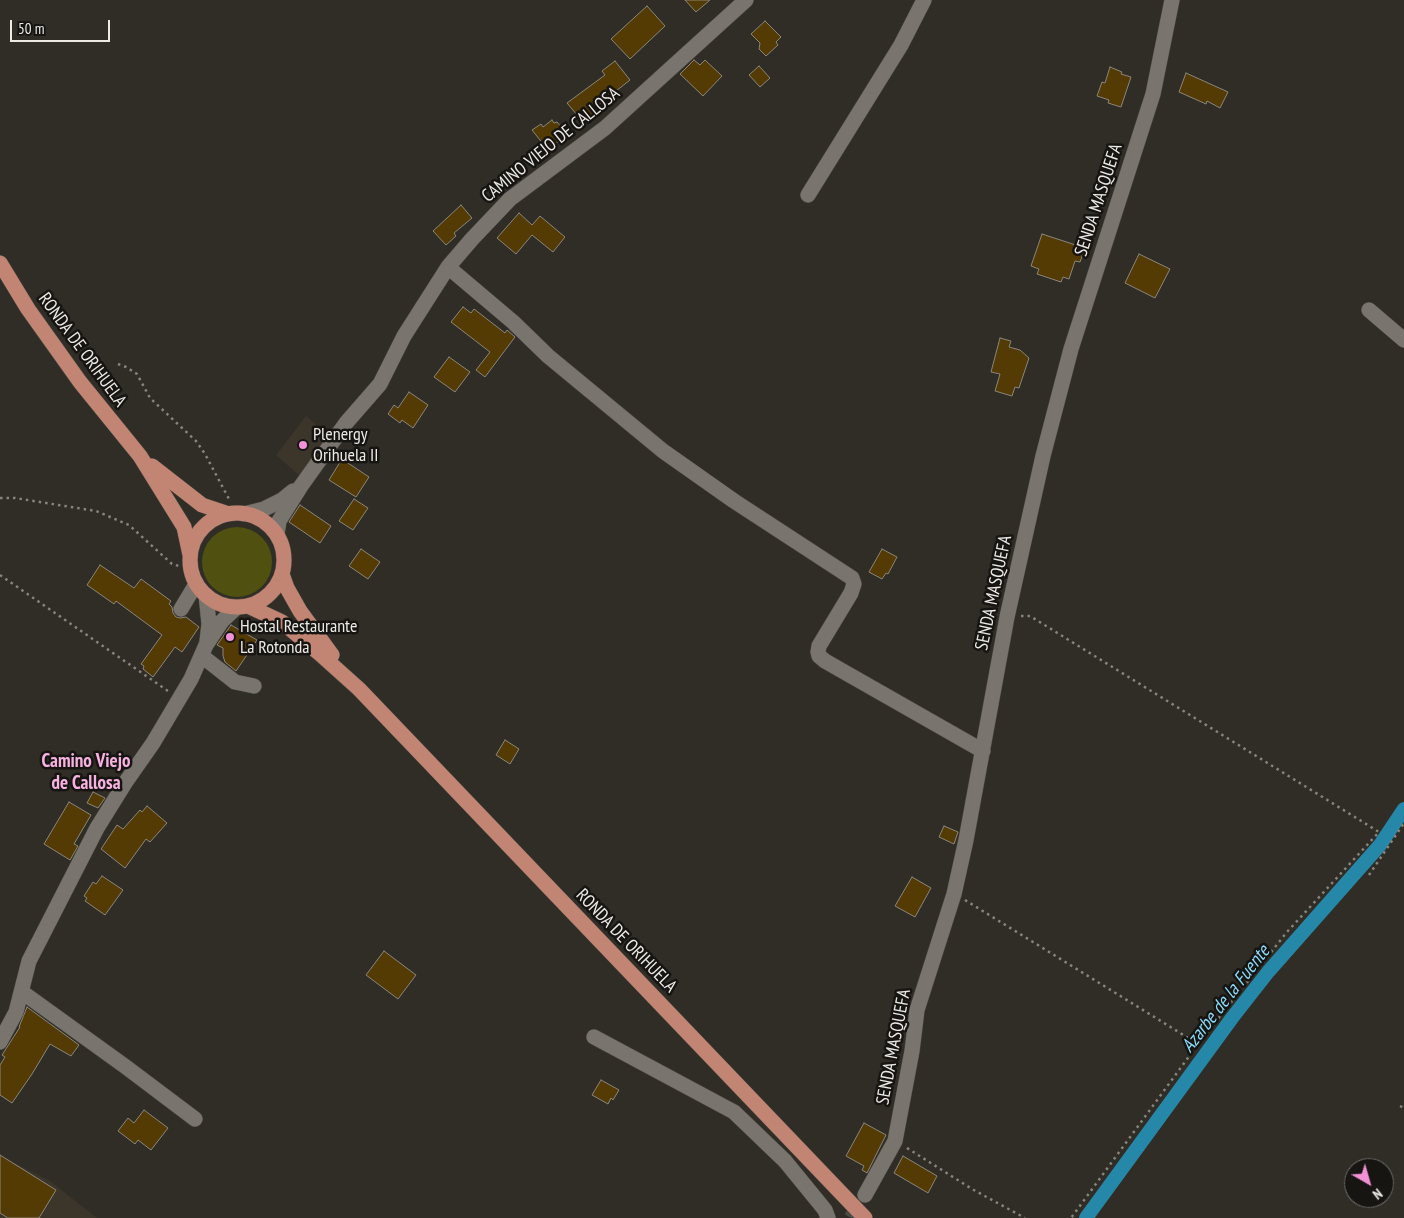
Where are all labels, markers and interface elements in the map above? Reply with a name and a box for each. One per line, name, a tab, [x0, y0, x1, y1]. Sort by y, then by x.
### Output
scale bar	[12, 10, 112, 42]
text: 50 m	[18, 19, 44, 38]
street label: CAMINO VIEJO DE CALLOSA	[478, 83, 624, 207]
street label: SENDA MASQUEFA	[1071, 141, 1127, 259]
street label: RONDA DE ORIHUELA	[33, 289, 131, 411]
place label: Plenergy Orihuela II	[313, 424, 378, 466]
marker: Plenergy Orihuela II	[297, 439, 309, 451]
street label: SENDA MASQUEFA	[971, 533, 1017, 653]
place label: Hostal Restaurante La Rotonda	[240, 616, 357, 659]
marker: Hostal Restaurante La Rotonda	[224, 631, 236, 643]
district label: Camino Viejo de Callosa	[42, 751, 130, 795]
street label: RONDA DE ORIHUELA	[571, 885, 681, 997]
water label: Azarbe de la Fuente	[1177, 941, 1275, 1057]
street label: SENDA MASQUEFA	[872, 987, 916, 1107]
north arrow	[1344, 1158, 1394, 1208]
text: N	[1369, 1185, 1386, 1203]

